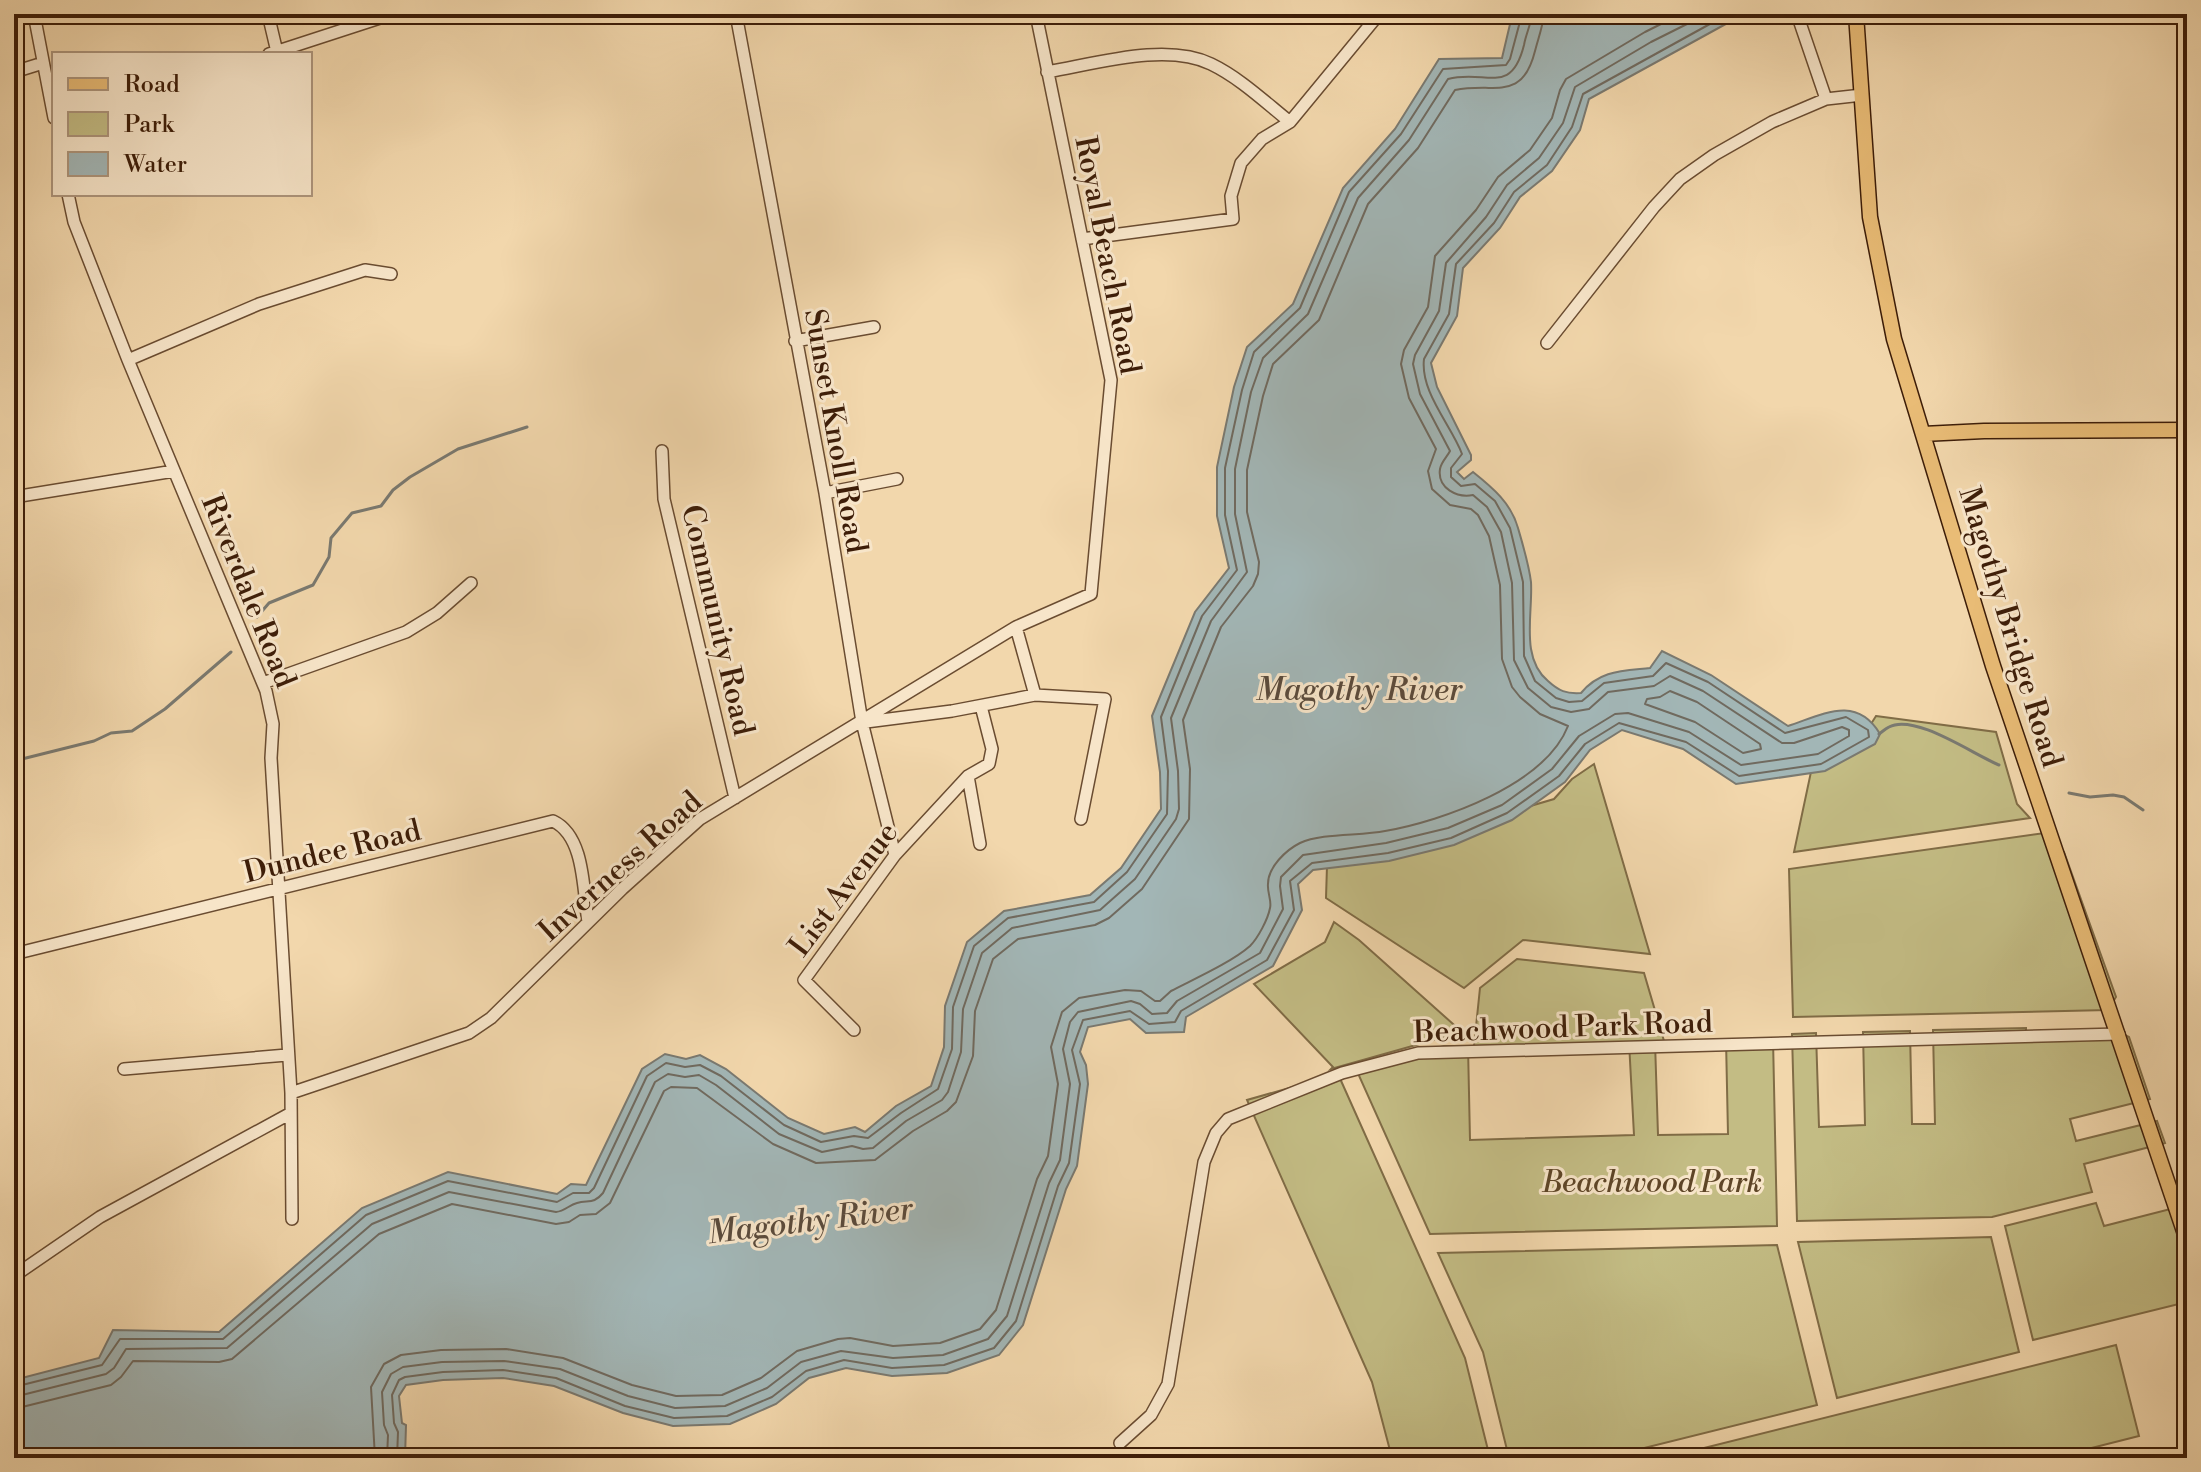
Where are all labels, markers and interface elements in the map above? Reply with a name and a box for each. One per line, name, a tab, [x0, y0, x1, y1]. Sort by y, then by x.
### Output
legend	[52, 52, 312, 196]
text: Road	[124, 70, 180, 100]
text: Park	[124, 110, 175, 140]
street label: Royal Beach Road	[1065, 133, 1149, 377]
text: Water	[123, 150, 187, 180]
street label: Sunset Knoll Road	[795, 306, 875, 556]
street label: Magothy Bridge Road	[1949, 483, 2071, 772]
street label: Riverdale Road	[192, 489, 304, 694]
street label: Community Road	[672, 501, 762, 739]
water label: Magothy River	[1256, 670, 1464, 710]
street label: Inverness Road	[531, 783, 710, 950]
street label: Dundee Road	[240, 812, 425, 892]
street label: List Avenue	[781, 815, 907, 964]
street label: Beachwood Park Road	[1412, 1004, 1713, 1052]
park label: Beachwood Park	[1541, 1164, 1762, 1202]
water label: Magothy River	[705, 1188, 917, 1253]

